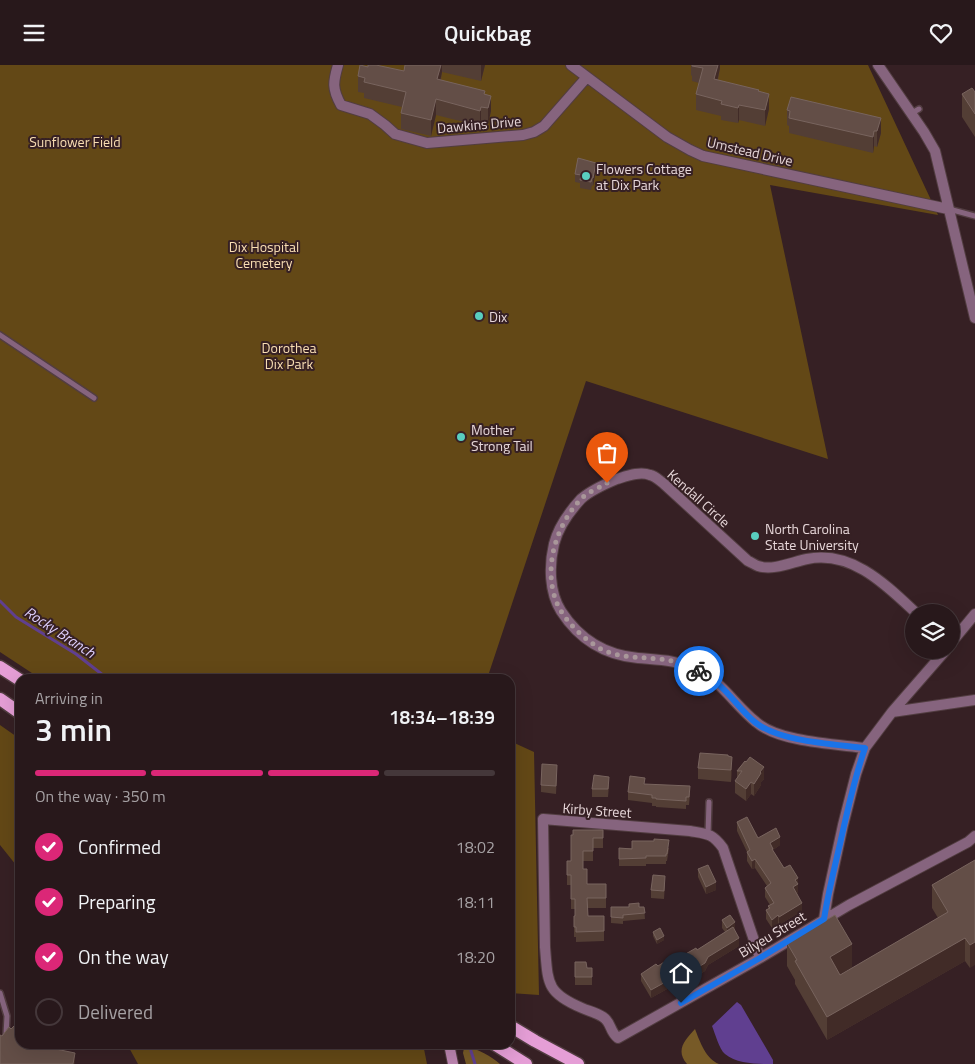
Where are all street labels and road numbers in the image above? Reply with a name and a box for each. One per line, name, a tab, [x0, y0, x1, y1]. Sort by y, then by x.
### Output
street label: Dawkins Drive	[436, 110, 522, 138]
street label: Umstead Drive	[705, 131, 795, 171]
street label: Kendall Circle	[663, 464, 735, 532]
street label: Kirby Street	[562, 797, 632, 823]
street label: Bilyeu Street	[734, 906, 810, 962]

